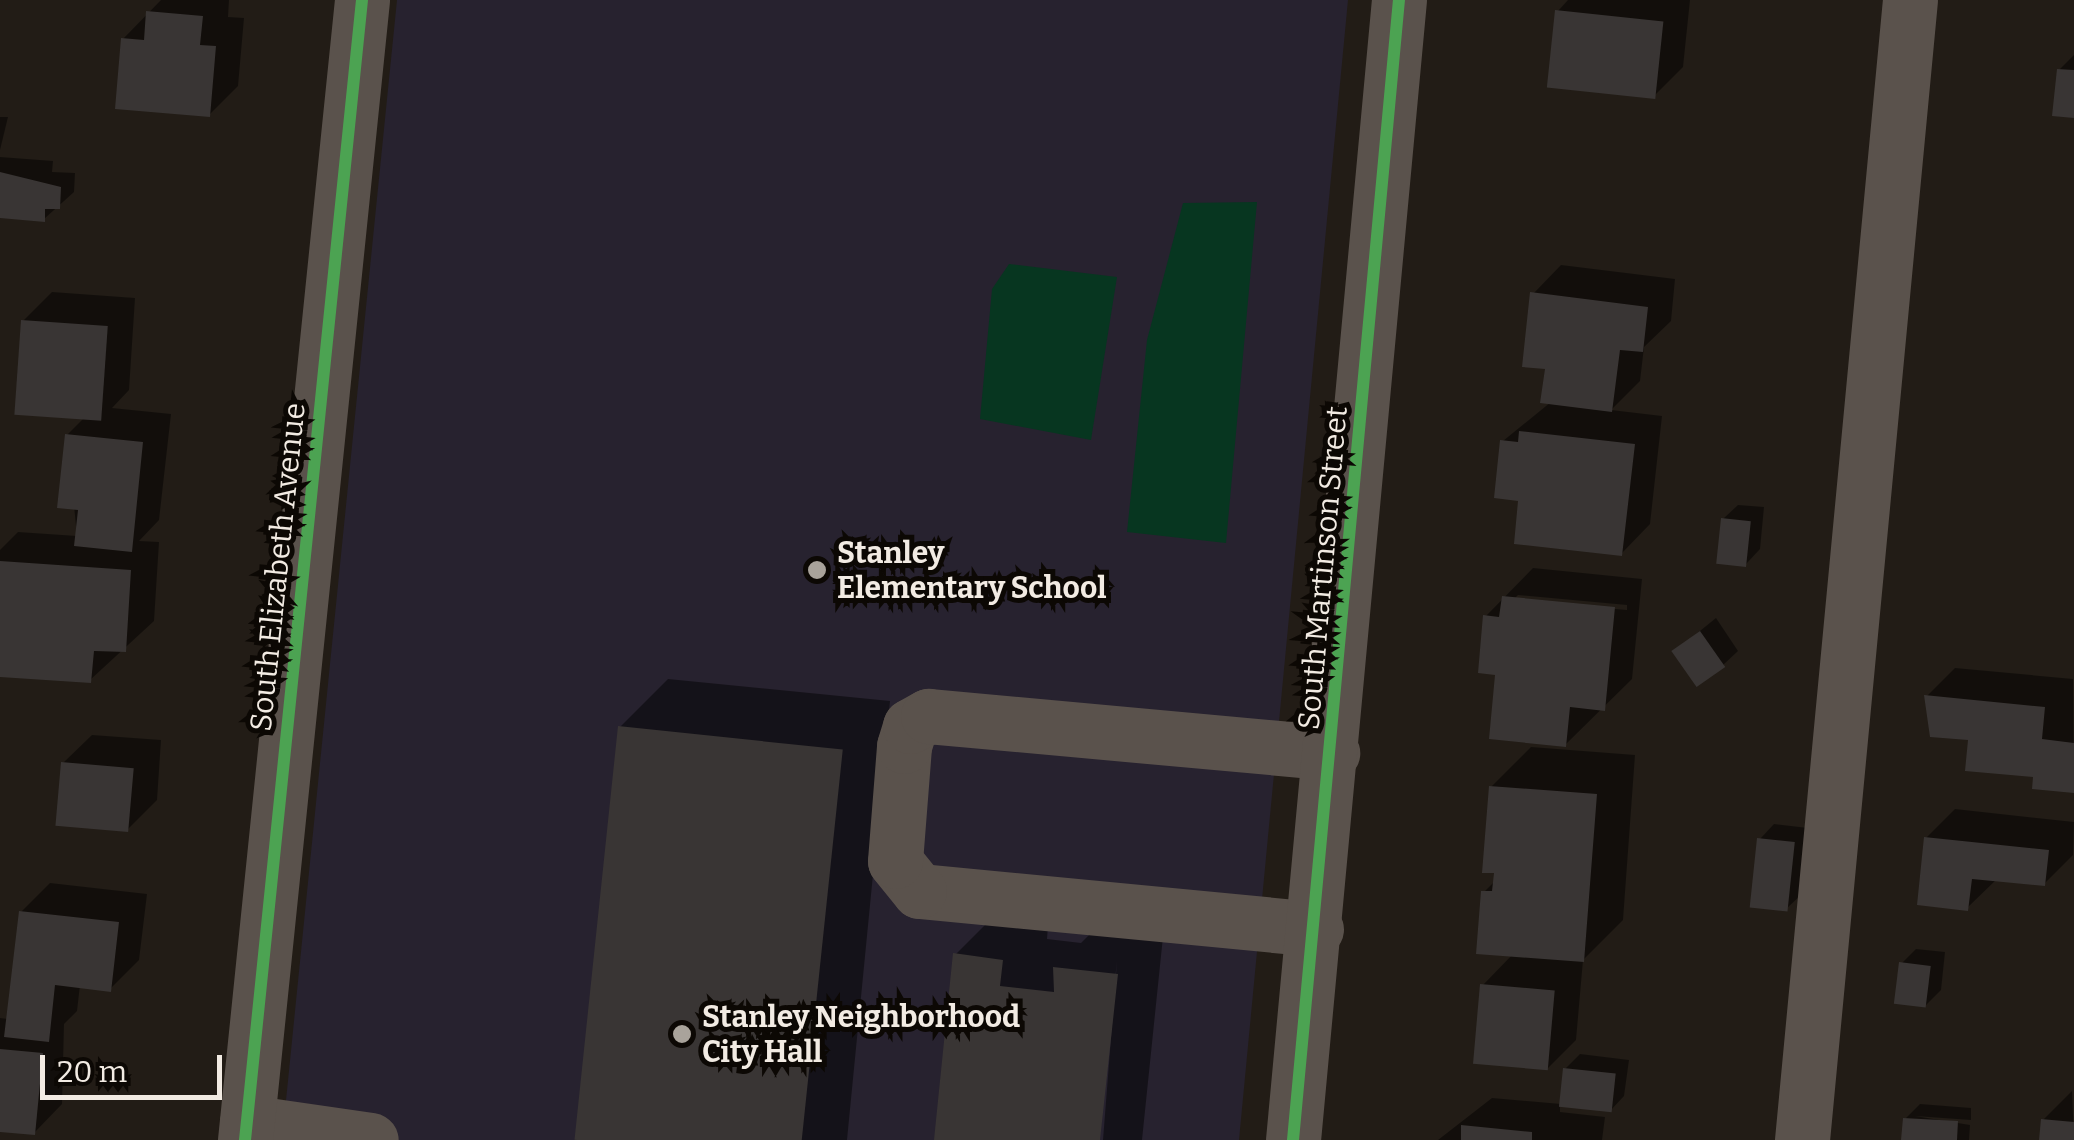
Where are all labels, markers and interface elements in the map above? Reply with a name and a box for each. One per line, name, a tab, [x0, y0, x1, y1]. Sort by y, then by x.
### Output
street label: South Elizabeth Avenue	[243, 401, 313, 733]
street label: South Martinson Street	[1291, 405, 1355, 731]
place label: Stanley Elementary School	[837, 535, 1107, 606]
marker: Stanley Elementary School	[806, 559, 828, 581]
place label: Stanley Neighborhood City Hall	[702, 999, 1020, 1070]
marker: Stanley Neighborhood City Hall	[671, 1023, 693, 1045]
scale bar	[45, 1035, 228, 1097]
text: 20 m	[57, 1054, 127, 1090]

